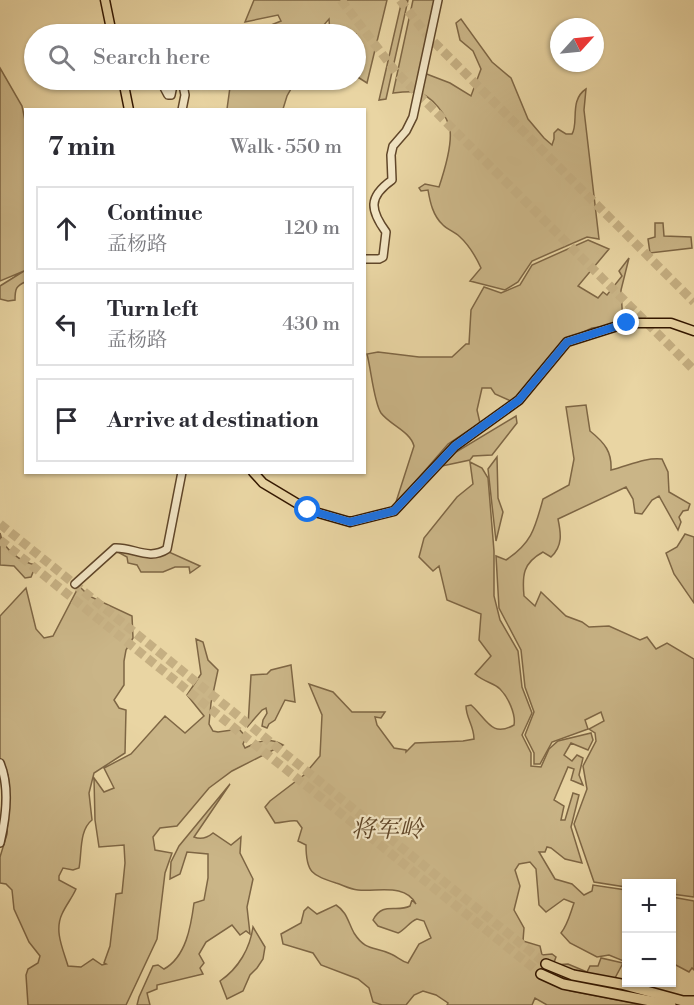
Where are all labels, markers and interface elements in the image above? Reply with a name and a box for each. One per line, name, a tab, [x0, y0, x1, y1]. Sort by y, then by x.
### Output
north arrow	[550, 18, 604, 72]
search box	[24, 24, 366, 90]
icon: search	[45, 41, 78, 74]
text: Search here	[93, 44, 210, 71]
text: 7 min	[48, 131, 115, 163]
text: Walk · 550 m	[230, 135, 342, 160]
text: Continue	[107, 200, 203, 227]
icon: ahead	[50, 212, 83, 245]
text: 120 m	[285, 216, 340, 241]
text: 孟杨路	[107, 232, 167, 257]
text: Turn left	[107, 296, 198, 323]
icon: left	[50, 308, 83, 341]
route end	[613, 309, 639, 335]
text: 430 m	[282, 312, 340, 337]
text: 孟杨路	[107, 328, 167, 353]
icon: arrive	[50, 404, 83, 437]
text: Arrive at destination	[107, 407, 319, 434]
route start	[294, 496, 320, 522]
park label: 将军岭	[351, 815, 425, 845]
map controls	[622, 879, 676, 987]
button: +	[622, 879, 676, 933]
button: −	[622, 933, 676, 987]

